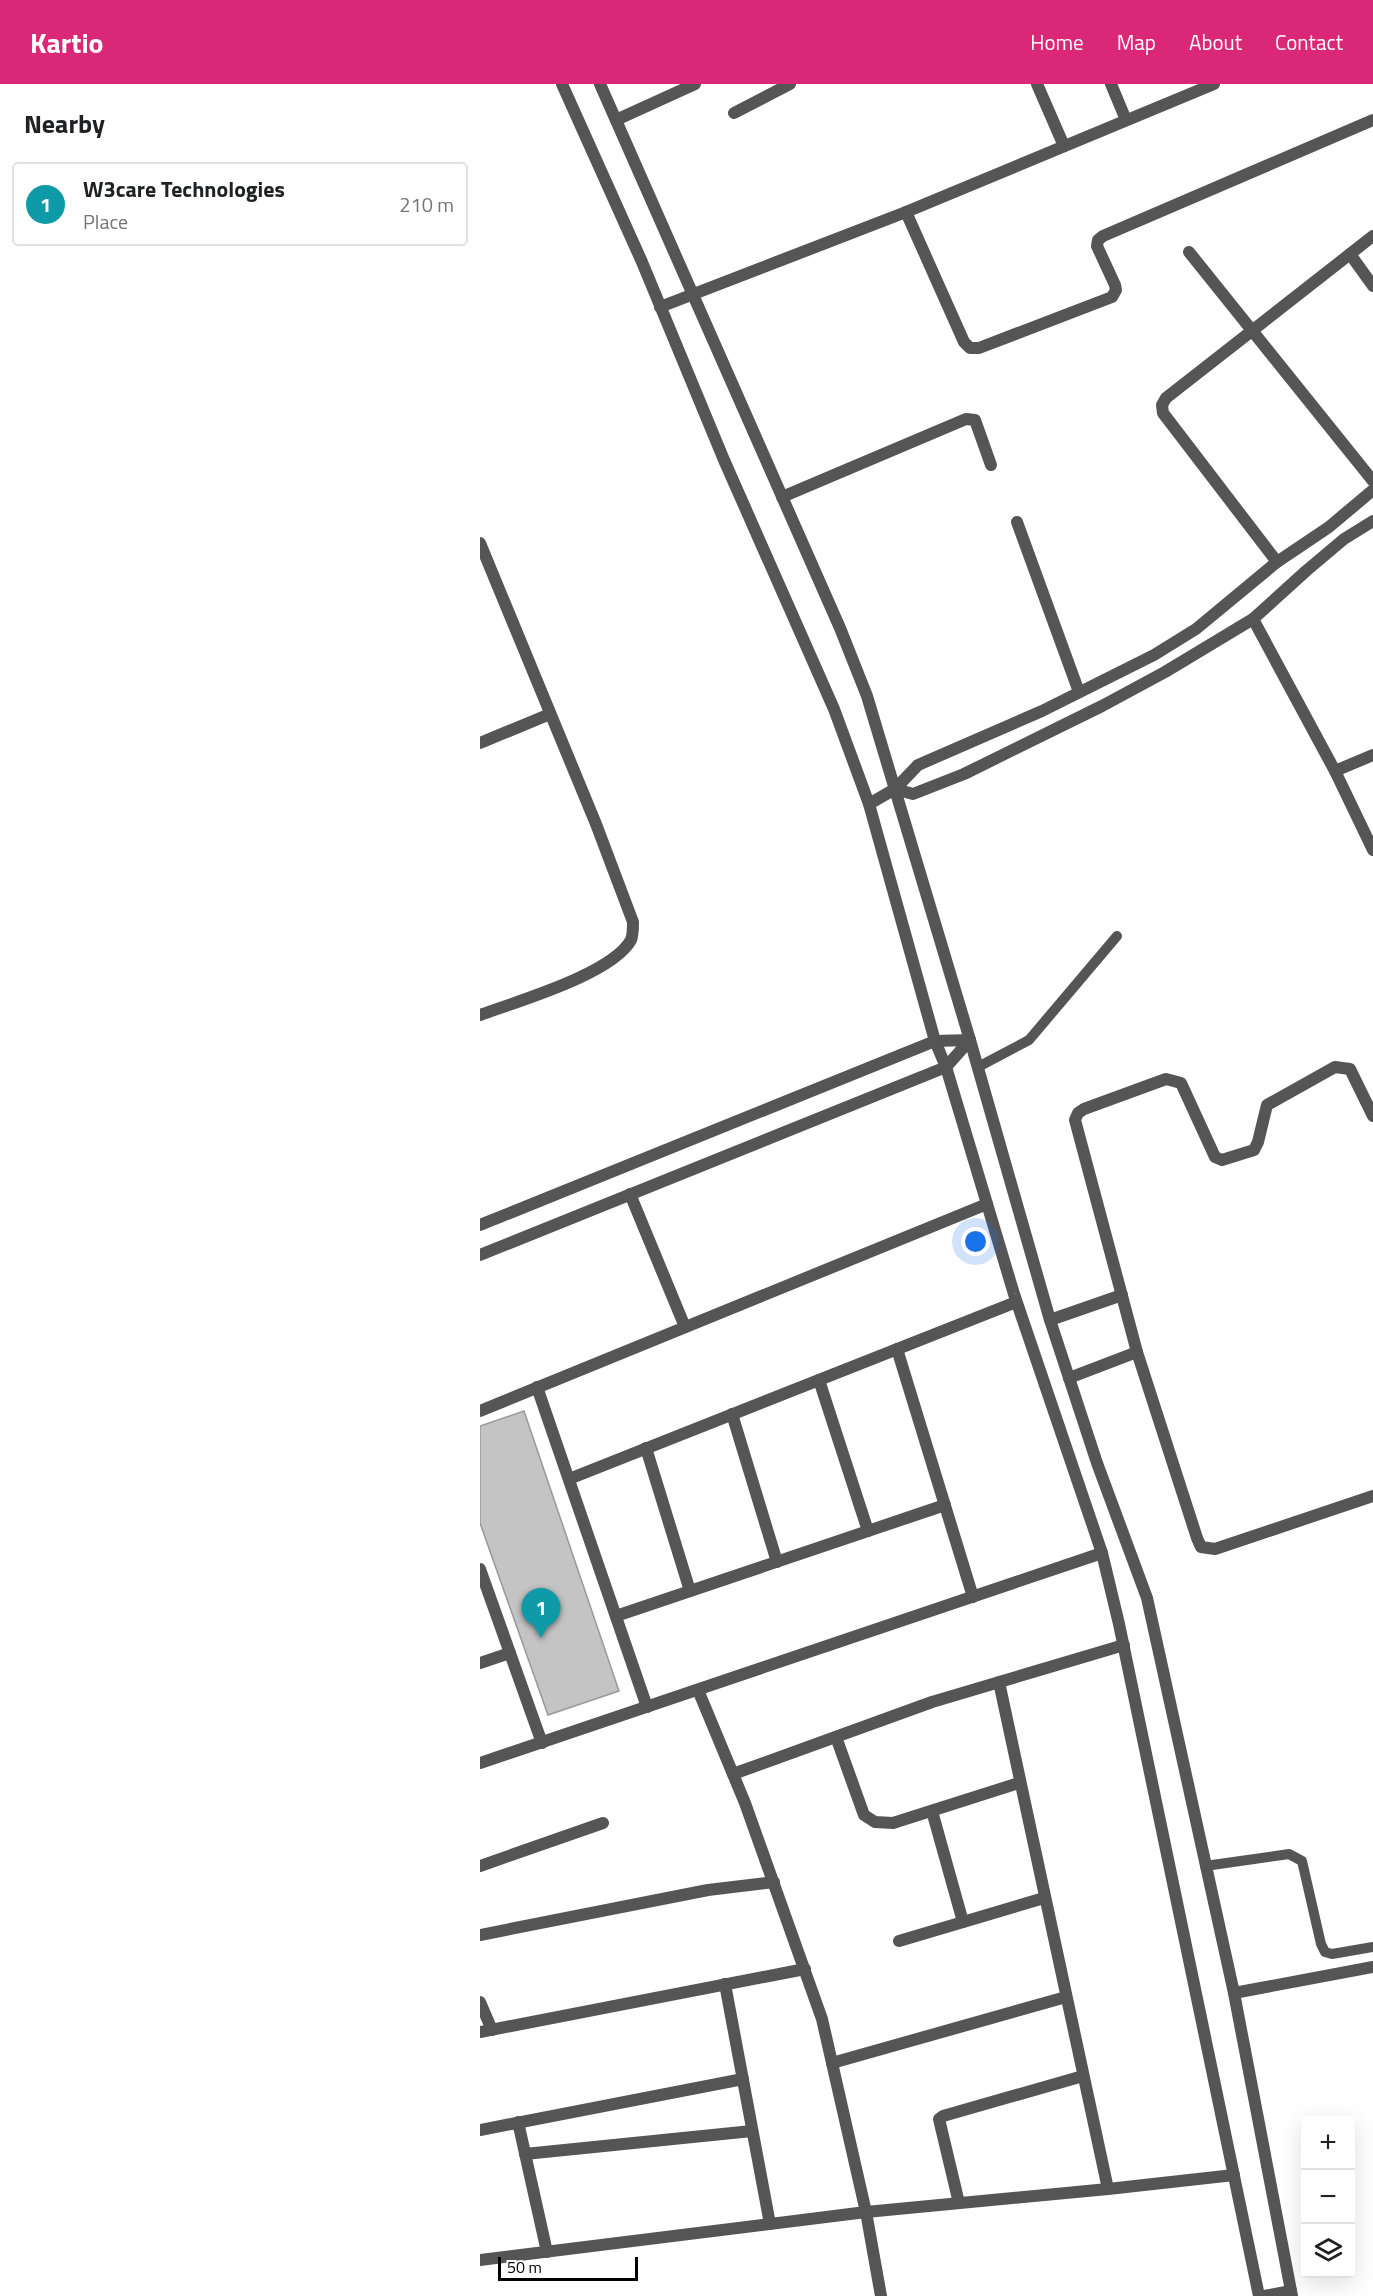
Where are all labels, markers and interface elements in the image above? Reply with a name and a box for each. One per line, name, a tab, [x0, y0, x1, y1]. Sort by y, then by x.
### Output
text: Kartio	[30, 21, 104, 64]
text: Home	[1030, 26, 1084, 58]
text: Map	[1117, 26, 1156, 58]
text: About	[1189, 26, 1242, 58]
text: Contact	[1275, 26, 1343, 58]
text: Nearby	[24, 104, 105, 143]
text: W3care Technologies	[83, 172, 285, 206]
text: 1	[40, 189, 51, 220]
text: 210 m	[399, 189, 454, 220]
text: Place	[83, 206, 128, 237]
your location	[961, 1227, 990, 1256]
pin: 1	[522, 1588, 560, 1638]
map controls	[1301, 2116, 1355, 2278]
button: +	[1301, 2116, 1355, 2170]
button: −	[1301, 2170, 1355, 2224]
button: layers	[1301, 2224, 1355, 2278]
scale bar	[498, 2254, 638, 2282]
text: 50 m	[507, 2255, 542, 2279]

